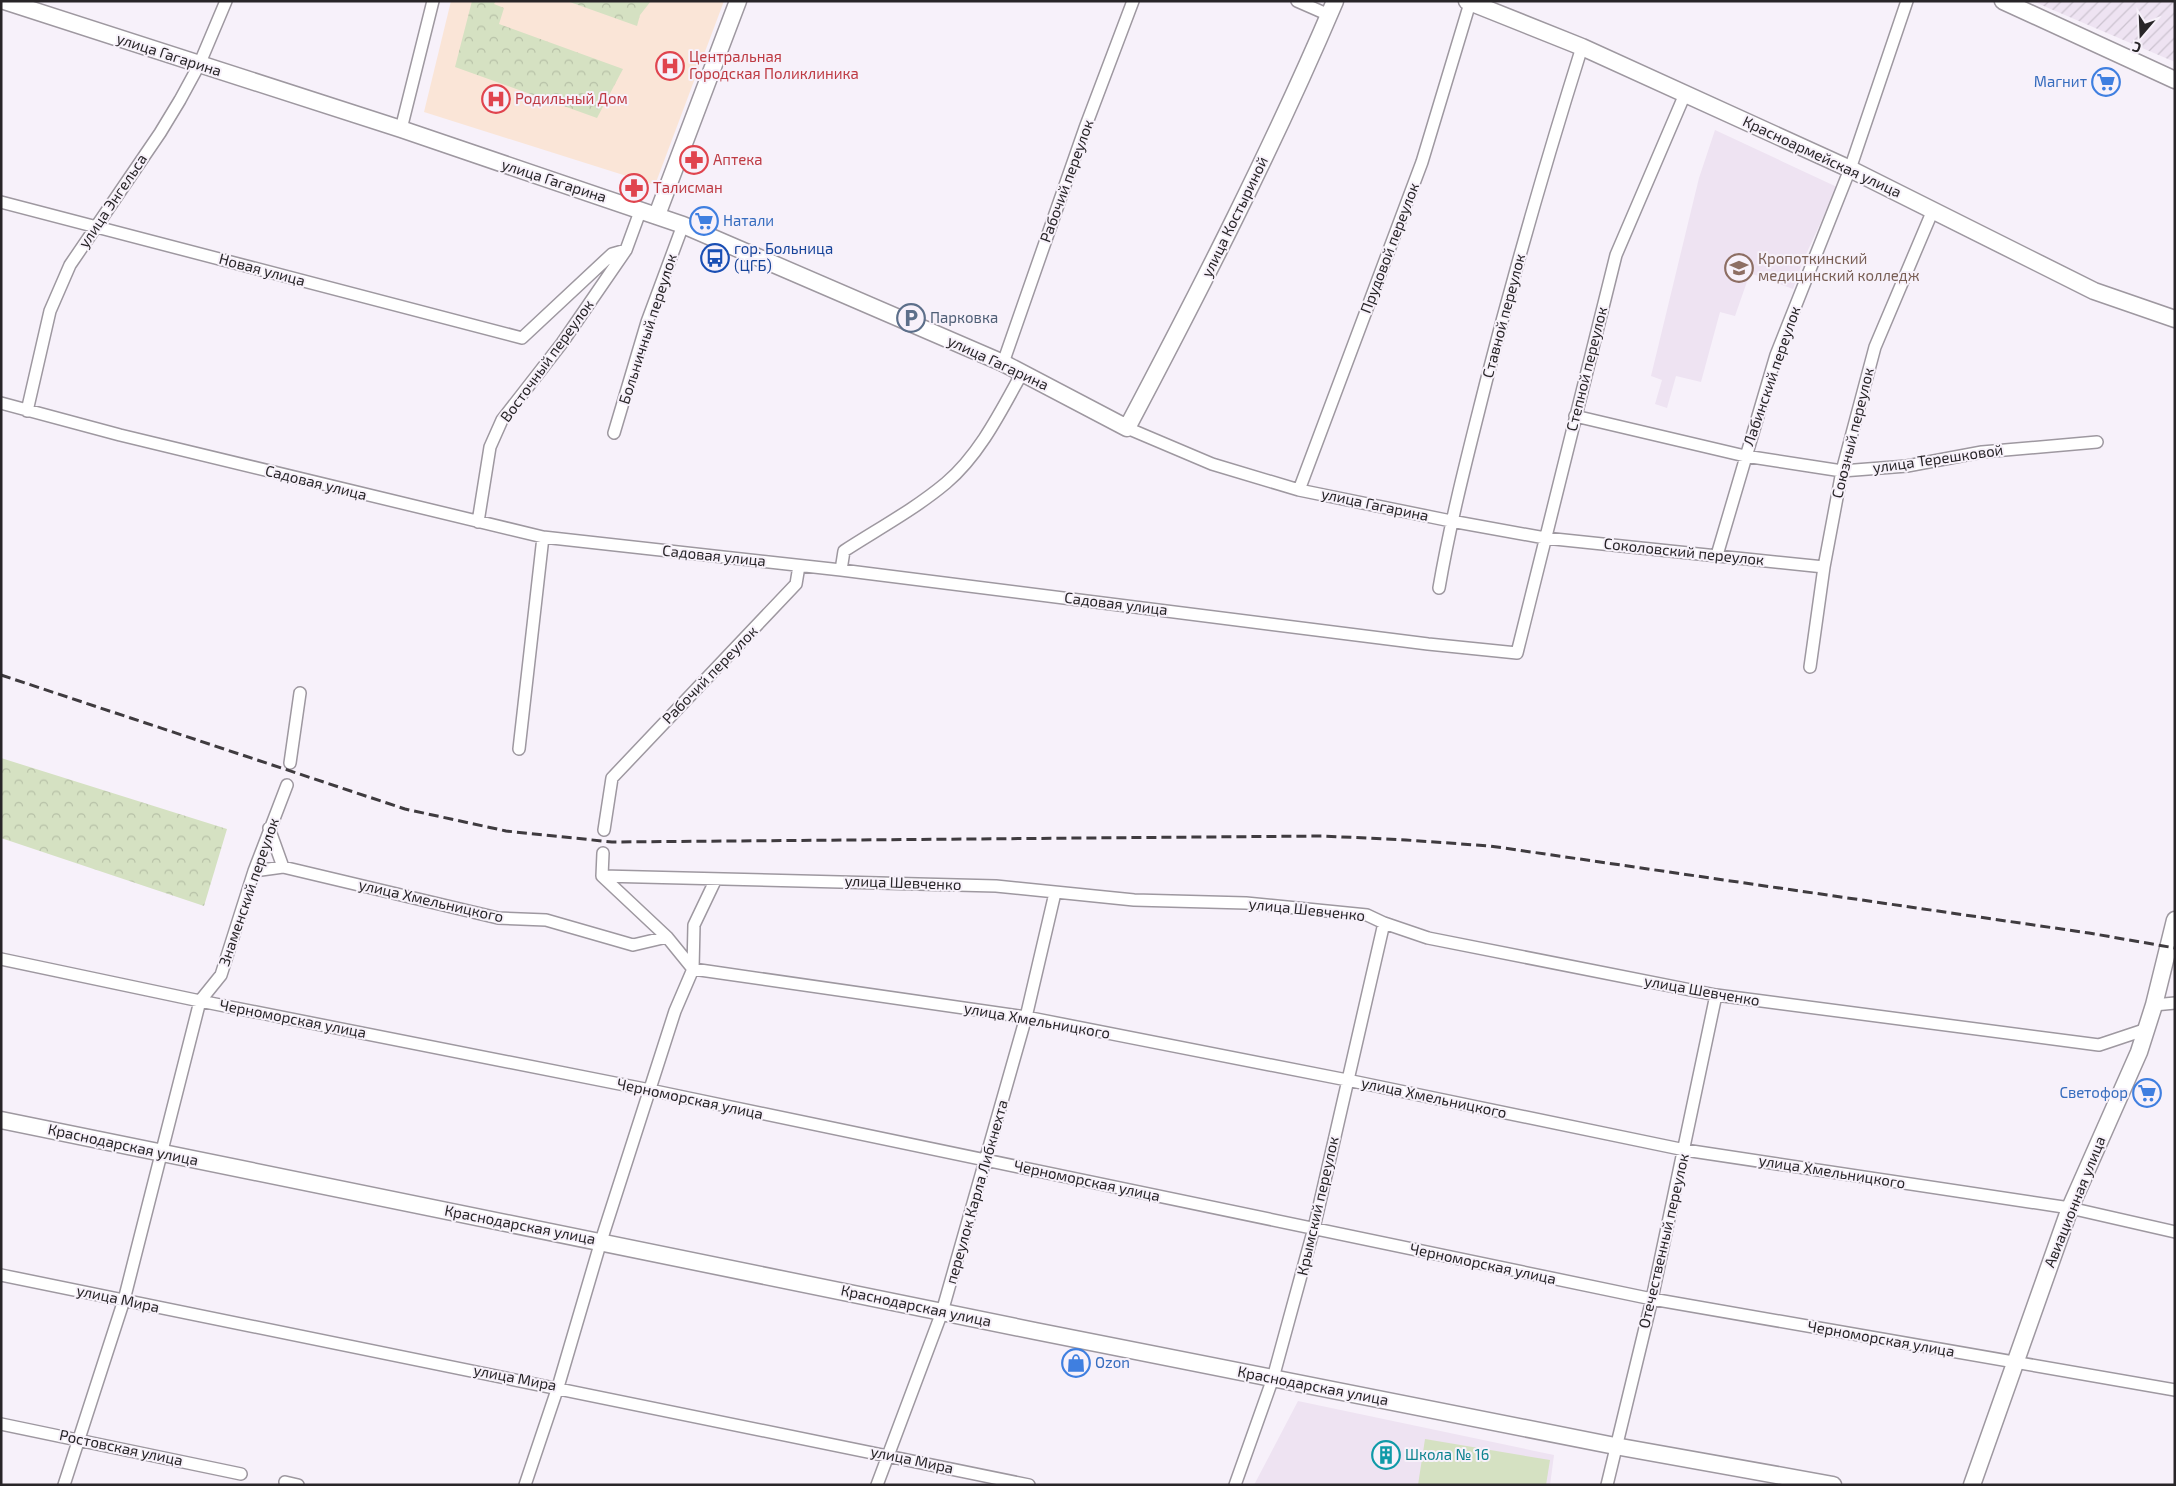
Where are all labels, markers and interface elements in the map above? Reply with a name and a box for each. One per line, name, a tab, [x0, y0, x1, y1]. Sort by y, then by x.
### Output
north arrow	[2116, 10, 2166, 60]
street label: улица Гагарина	[114, 29, 224, 80]
text: С	[2130, 38, 2143, 57]
place label: Центральная Городская Поликлиника	[689, 47, 859, 82]
hospital icon: Центральная Городская Поликлиника	[655, 51, 685, 81]
supermarket icon: Магнит	[2091, 67, 2121, 97]
place label: Магнит	[2034, 72, 2087, 90]
hospital icon: Родильный Дом	[481, 84, 511, 114]
place label: Родильный Дом	[515, 89, 628, 107]
street label: Красноармейская улица	[1740, 111, 1905, 202]
street label: Рабочий переулок	[1035, 117, 1098, 245]
pharmacy icon: Аптека	[679, 145, 709, 175]
street label: улица Энгельса	[74, 150, 151, 251]
place label: Аптека	[713, 150, 763, 168]
street label: улица Костыриной	[1197, 153, 1272, 280]
street label: улица Гагарина	[499, 155, 609, 206]
pharmacy icon: Талисман	[619, 173, 649, 203]
place label: Талисман	[653, 178, 723, 196]
street label: Прудовой переулок	[1356, 180, 1423, 316]
supermarket icon: Натали	[689, 206, 719, 236]
place label: Натали	[723, 211, 774, 229]
place label: гор. Больница (ЦГБ)	[734, 239, 833, 274]
bus stop icon: гор. Больница (ЦГБ)	[700, 243, 730, 273]
street label: Новая улица	[217, 249, 307, 290]
place label: Кропоткинский медицинский колледж	[1758, 249, 1920, 284]
street label: Больничный переулок	[614, 251, 681, 406]
street label: Ставной переулок	[1478, 252, 1529, 380]
school or university icon: Кропоткинский медицинский колледж	[1724, 253, 1754, 283]
street label: Восточный переулок	[496, 296, 597, 426]
parking icon: Парковка	[896, 303, 926, 333]
street label: Лабинский переулок	[1739, 303, 1804, 448]
street label: Степной переулок	[1562, 304, 1611, 433]
place label: Парковка	[930, 308, 998, 326]
street label: улица Гагарина	[945, 331, 1052, 394]
street label: Союзный переулок	[1827, 366, 1878, 500]
street label: улица Терешковой	[1871, 440, 2004, 477]
street label: Садовая улица	[263, 461, 369, 504]
street label: улица Гагарина	[1320, 484, 1431, 525]
street label: Соколовский переулок	[1603, 534, 1765, 569]
street label: Садовая улица	[661, 541, 767, 570]
street label: Садовая улица	[1063, 588, 1169, 619]
street label: Рабочий переулок	[658, 622, 761, 728]
street label: Знаменский переулок	[214, 815, 283, 969]
street label: улица Шевченко	[844, 871, 962, 894]
street label: улица Хмельницкого	[357, 875, 505, 926]
street label: улица Шевченко	[1248, 894, 1366, 925]
street label: улица Шевченко	[1643, 971, 1761, 1010]
street label: Черноморская улица	[218, 995, 368, 1042]
street label: улица Хмельницкого	[962, 998, 1112, 1043]
street label: улица Хмельницкого	[1360, 1073, 1509, 1122]
street label: Черноморская улица	[615, 1074, 765, 1123]
supermarket icon: Светофор	[2132, 1078, 2162, 1108]
place label: Светофор	[2059, 1083, 2128, 1101]
street label: переулок Карла Либкнехта	[941, 1097, 1012, 1286]
street label: Краснодарская улица	[46, 1119, 200, 1170]
street label: Авиационная улица	[2039, 1133, 2110, 1270]
street label: Крымский переулок	[1292, 1134, 1343, 1277]
street label: улица Хмельницкого	[1757, 1151, 1907, 1192]
street label: Отечественный переулок	[1634, 1152, 1693, 1330]
street label: Черноморская улица	[1012, 1156, 1162, 1205]
street label: Краснодарская улица	[443, 1201, 597, 1248]
street label: Черноморская улица	[1408, 1239, 1558, 1288]
street label: улица Мира	[75, 1280, 161, 1317]
street label: Краснодарская улица	[839, 1280, 993, 1331]
street label: Черноморская улица	[1806, 1316, 1956, 1361]
shop icon: Ozon	[1061, 1348, 1091, 1378]
place label: Ozon	[1095, 1353, 1130, 1371]
street label: улица Мира	[472, 1360, 558, 1395]
street label: Краснодарская улица	[1236, 1362, 1390, 1409]
street label: Ростовская улица	[58, 1425, 185, 1470]
building icon: Школа № 16	[1371, 1440, 1401, 1470]
street label: улица Мира	[869, 1441, 955, 1478]
place label: Школа № 16	[1405, 1445, 1489, 1463]

